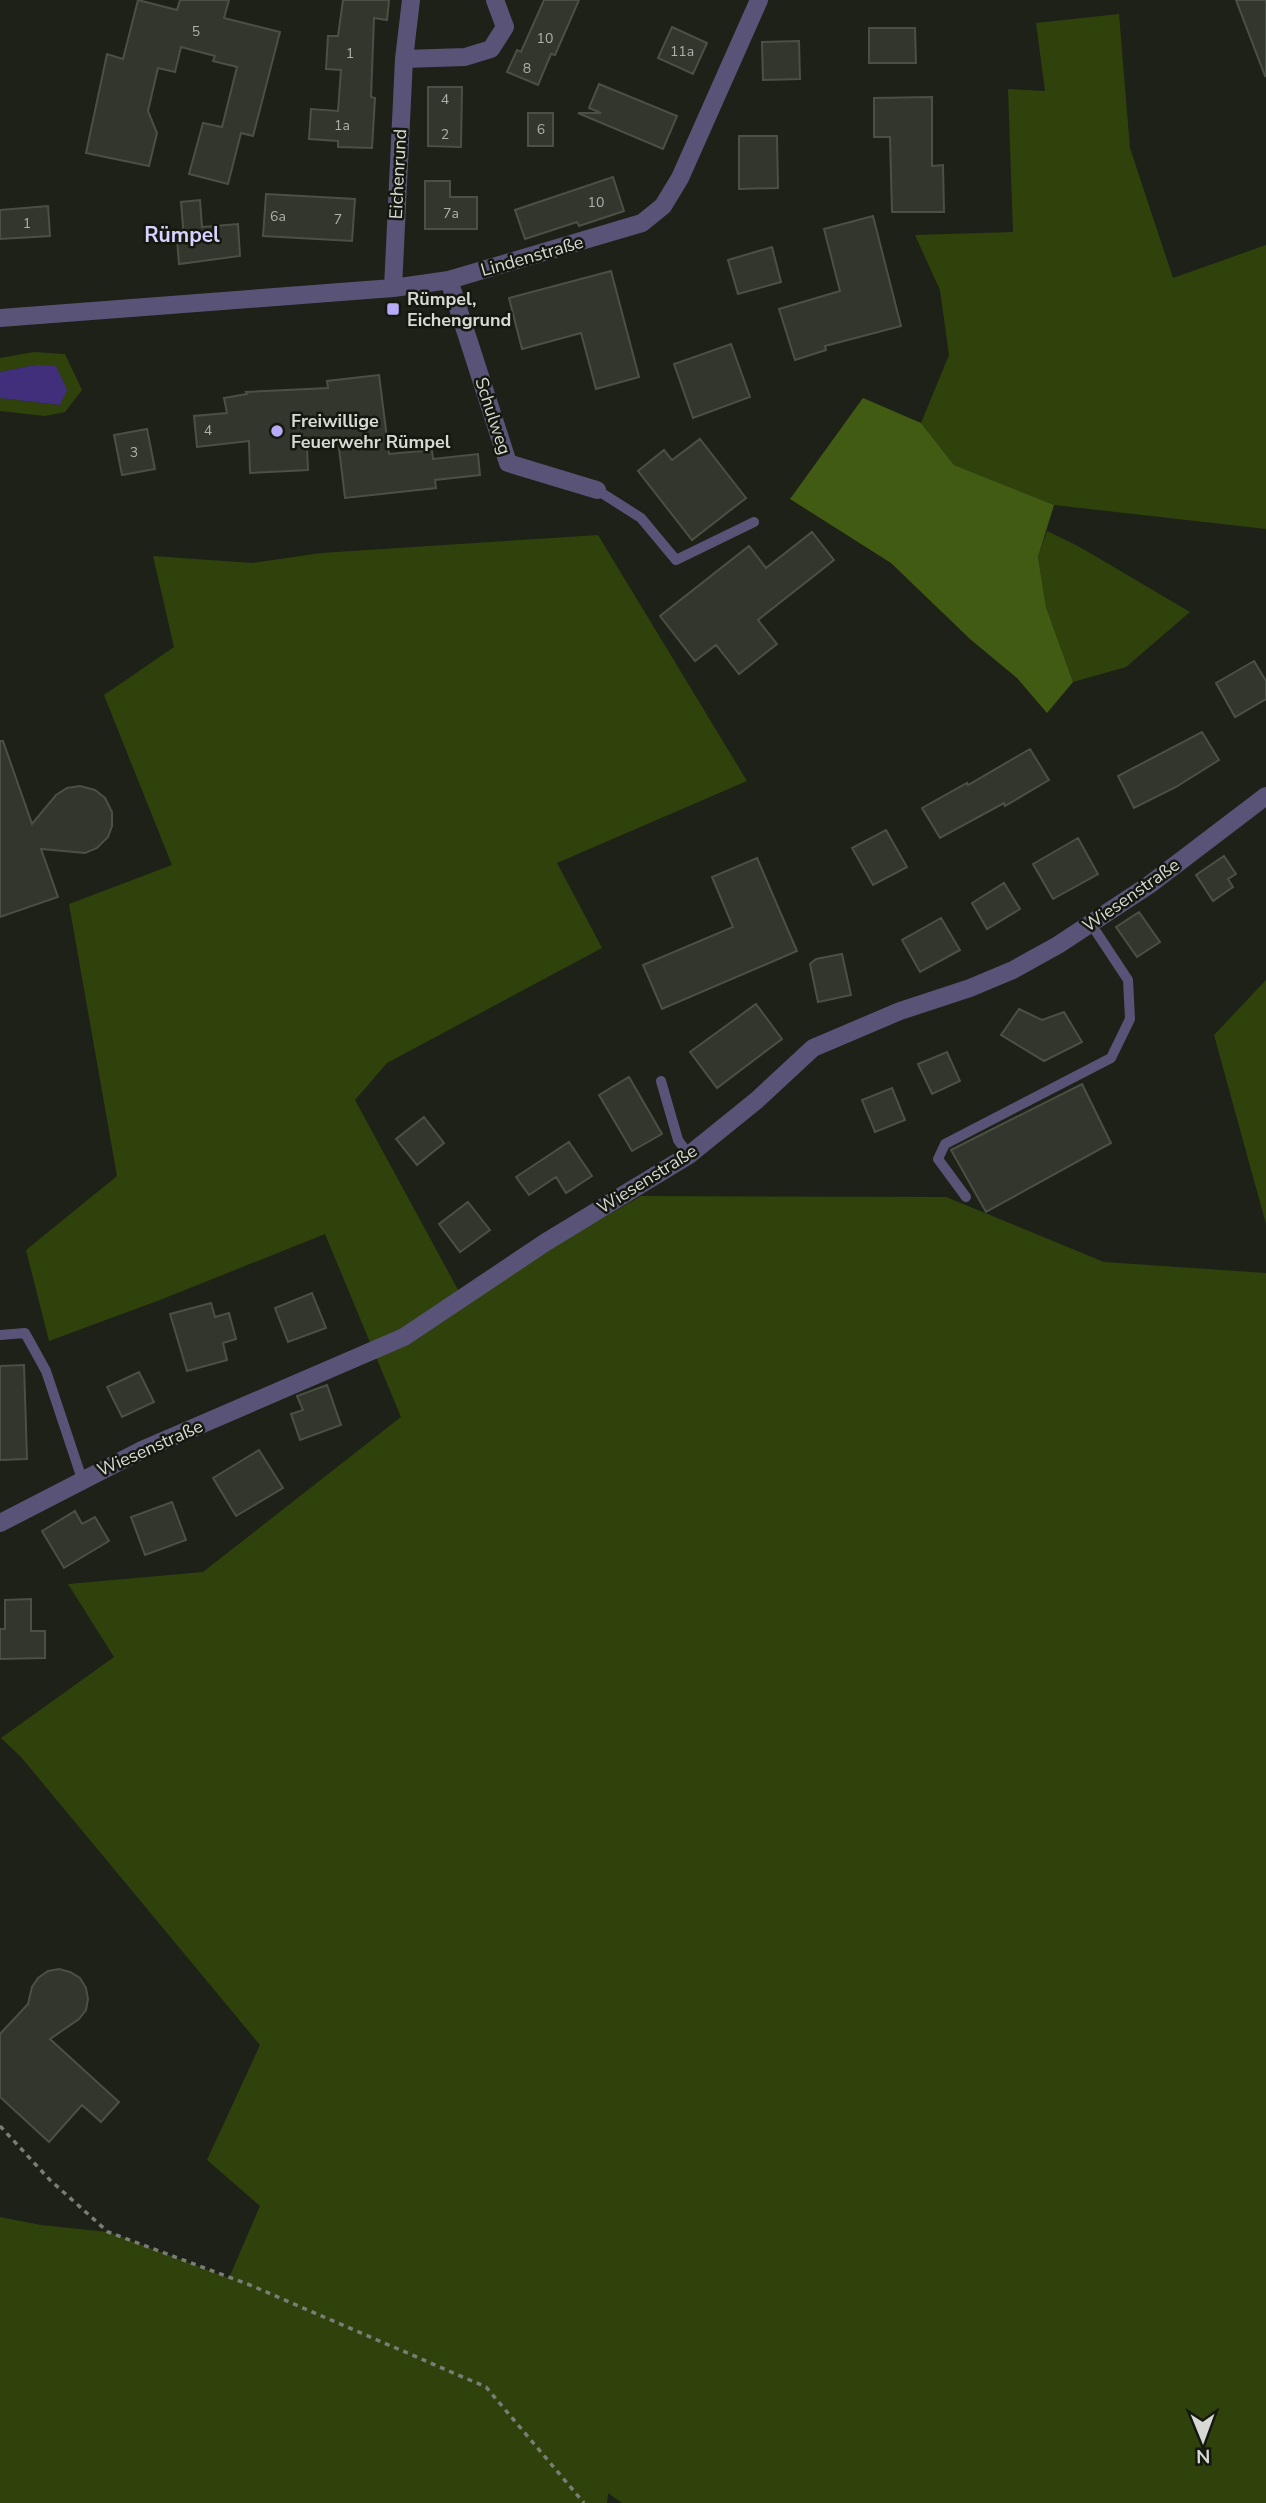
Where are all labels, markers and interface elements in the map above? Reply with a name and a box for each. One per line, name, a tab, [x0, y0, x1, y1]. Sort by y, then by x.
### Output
house number: 5	[192, 22, 200, 41]
house number: 10	[537, 29, 553, 48]
house number: 11a	[670, 42, 694, 61]
house number: 1	[346, 44, 354, 63]
house number: 8	[523, 59, 531, 78]
house number: 4	[441, 90, 449, 109]
house number: 1a	[334, 116, 350, 135]
house number: 6	[537, 120, 545, 139]
house number: 2	[441, 125, 449, 144]
street label: Eichenrund	[384, 128, 412, 220]
house number: 10	[588, 193, 604, 212]
house number: 7a	[443, 204, 459, 223]
house number: 6a	[270, 207, 286, 226]
house number: 7	[334, 210, 342, 229]
house number: 1	[23, 214, 31, 233]
district label: Rümpel	[144, 221, 220, 249]
street label: Lindenstraße	[478, 230, 586, 282]
place label: Rümpel, Eichengrund	[407, 287, 511, 332]
marker: Rümpel, Eichengrund	[385, 301, 401, 317]
street label: Schulweg	[469, 374, 517, 458]
place label: Freiwillige Feuerwehr Rümpel	[291, 409, 451, 454]
house number: 4	[204, 421, 212, 440]
marker: Freiwillige Feuerwehr Rümpel	[269, 423, 285, 439]
house number: 3	[130, 443, 138, 462]
street label: Wiesenstraße	[1078, 853, 1184, 937]
street label: Wiesenstraße	[593, 1139, 701, 1219]
street label: Wiesenstraße	[93, 1414, 207, 1482]
north arrow	[1168, 2405, 1238, 2475]
text: N	[1196, 2443, 1211, 2469]

